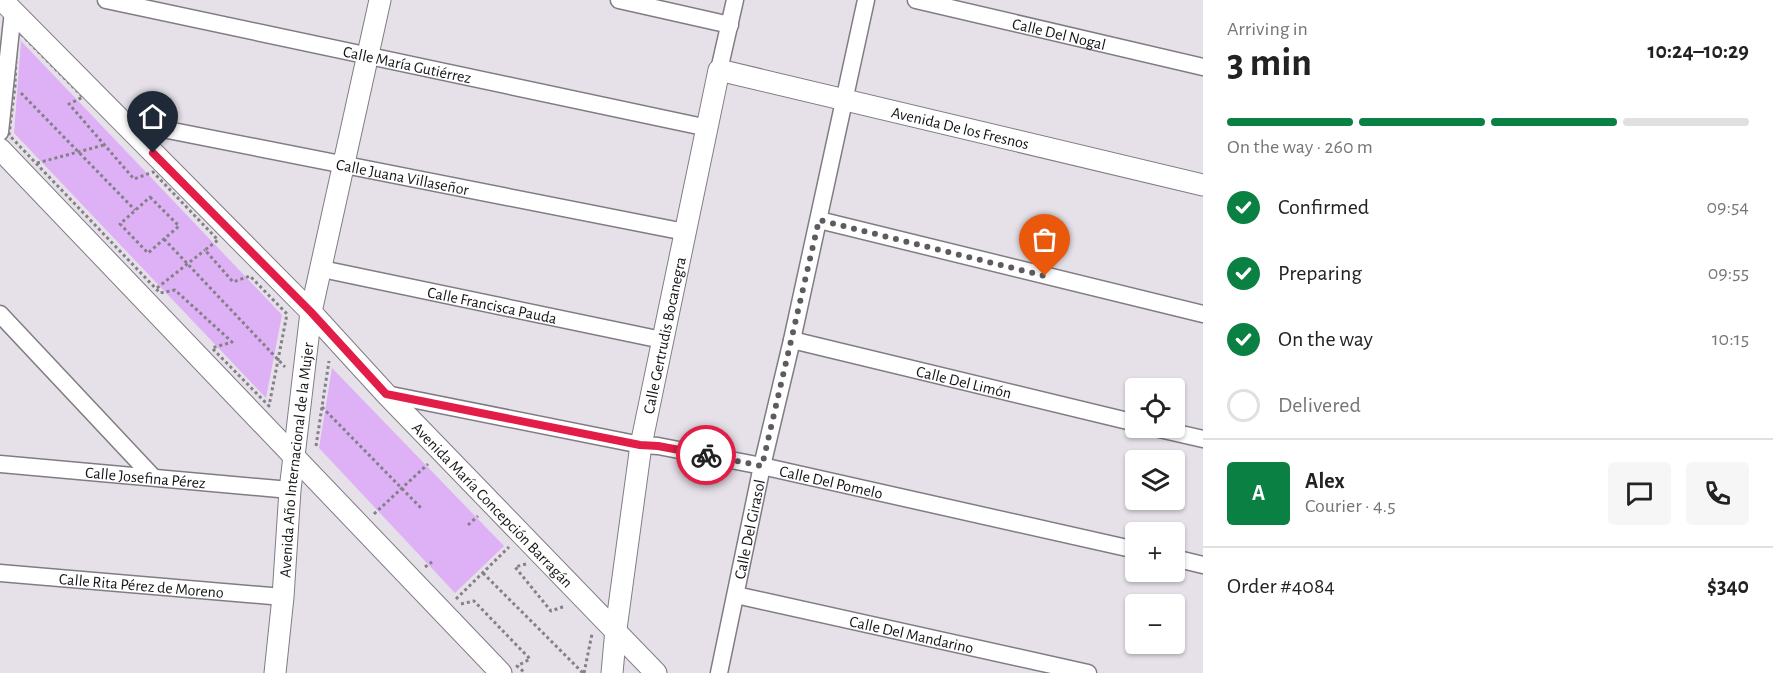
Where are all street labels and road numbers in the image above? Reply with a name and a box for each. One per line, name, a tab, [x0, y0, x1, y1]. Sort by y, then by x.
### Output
street label: Calle Del Nogal	[1011, 16, 1107, 53]
street label: Calle María Gutiérrez	[342, 44, 473, 87]
street label: Avenida De los Fresnos	[890, 104, 1031, 152]
street label: Calle Juana Villaseñor	[335, 156, 471, 198]
street label: Calle Gertrudis Bocanegra	[641, 256, 689, 415]
street label: Calle Francisca Pauda	[426, 284, 558, 327]
street label: Avenida Año Internacional de la Mujer	[277, 341, 316, 578]
street label: Calle Del Limón	[915, 363, 1013, 402]
street label: Avenida María Concepción Barragán	[409, 419, 576, 591]
street label: Calle Del Pomelo	[778, 463, 884, 502]
street label: Calle Josefina Pérez	[84, 465, 207, 491]
street label: Calle Del Girasol	[732, 478, 768, 581]
street label: Calle Rita Pérez de Moreno	[58, 571, 225, 601]
street label: Calle Del Mandarino	[848, 613, 975, 656]

